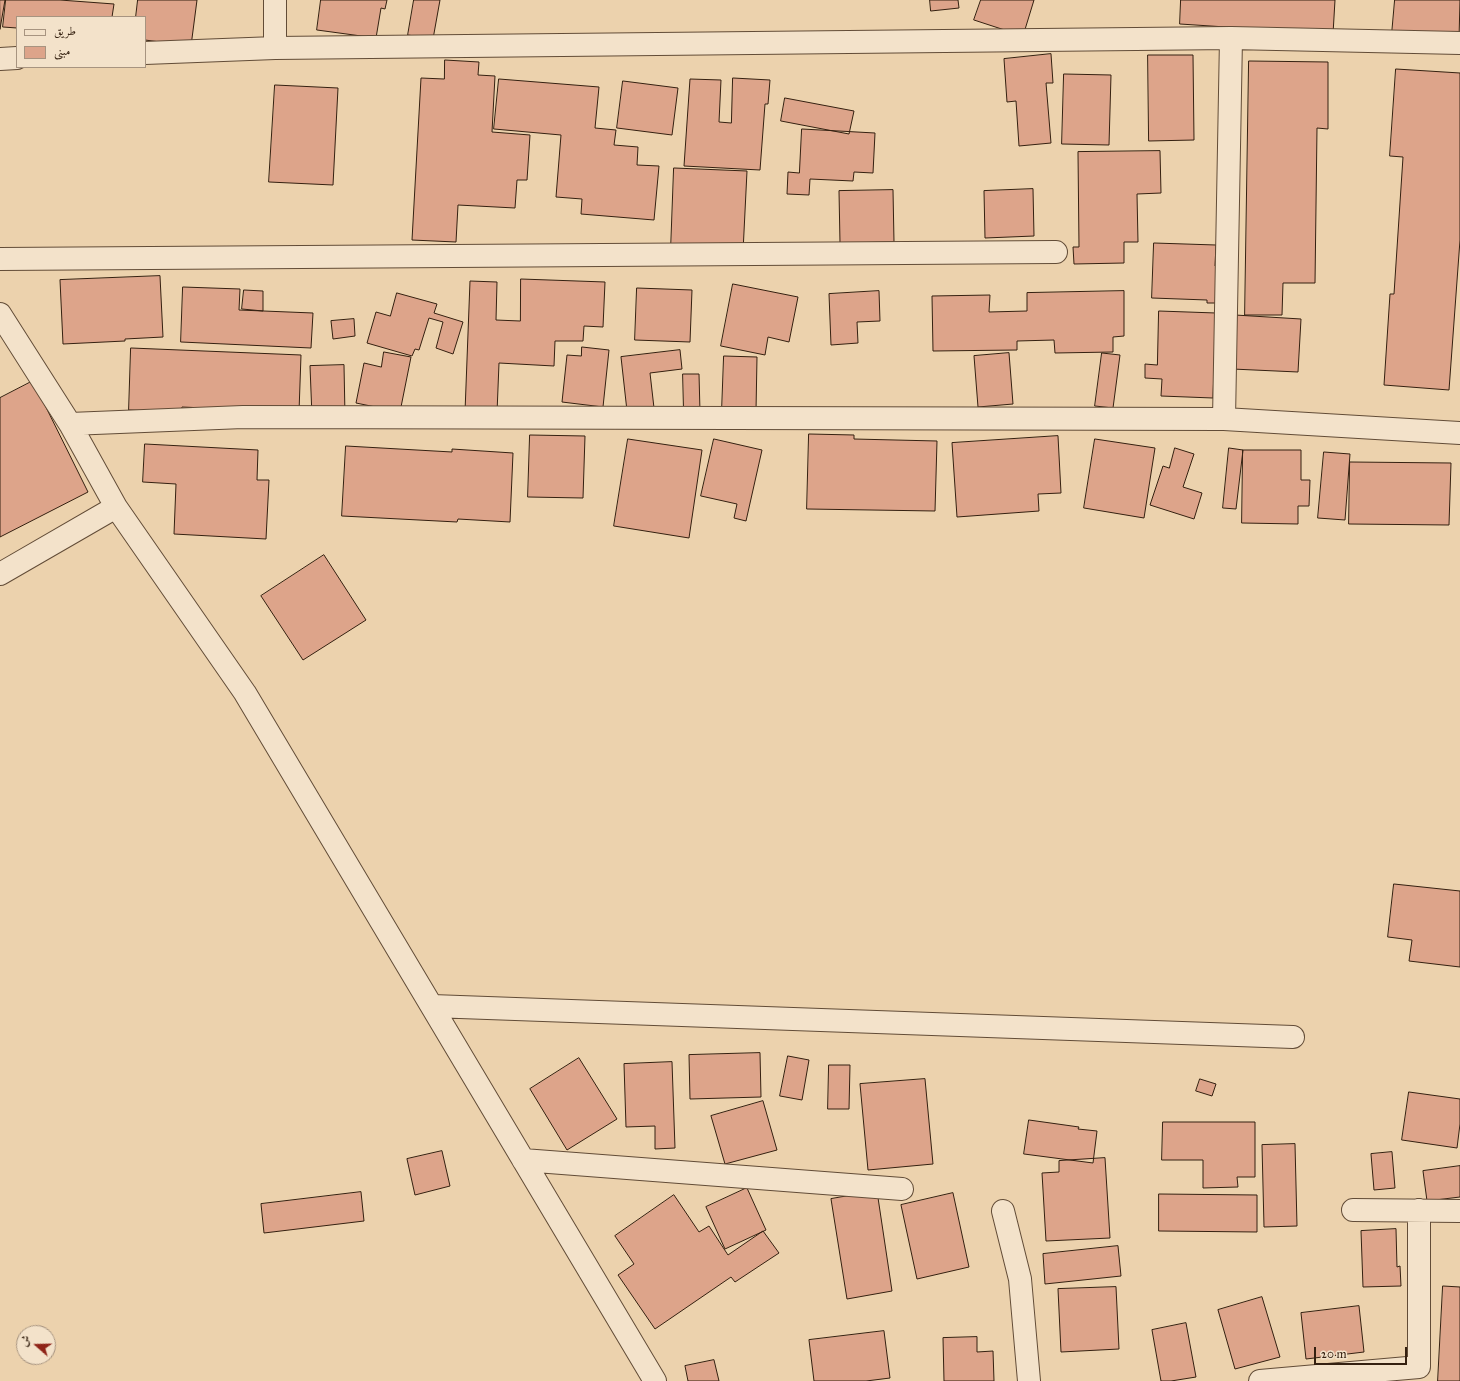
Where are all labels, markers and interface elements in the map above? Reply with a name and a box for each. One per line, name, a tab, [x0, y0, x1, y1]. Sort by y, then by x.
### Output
legend	[16, 16, 146, 68]
text: طريق	[54, 24, 76, 38]
text: مبنى	[54, 44, 70, 58]
north arrow	[16, 1325, 56, 1365]
text: ش	[17, 1334, 33, 1348]
scale bar	[1316, 1339, 1409, 1365]
text: 20 m	[1321, 1347, 1347, 1361]

